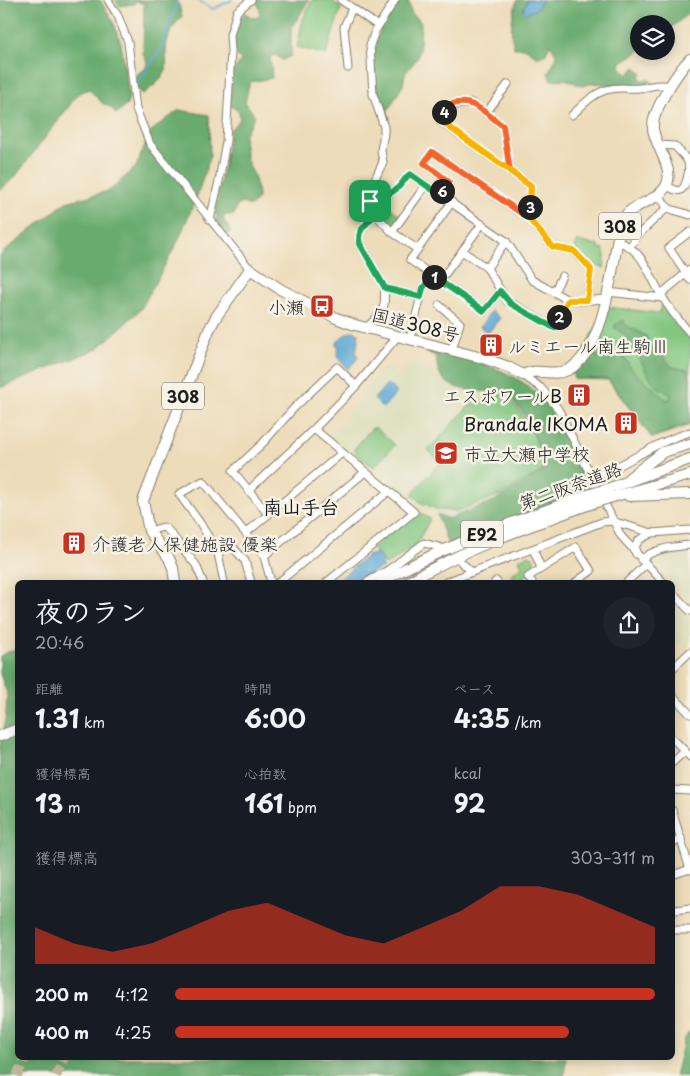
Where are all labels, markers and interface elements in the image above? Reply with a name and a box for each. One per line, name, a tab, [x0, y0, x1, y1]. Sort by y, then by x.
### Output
map controls	[630, 15, 675, 60]
button: layers	[630, 15, 675, 60]
pin: 4	[432, 100, 456, 124]
text: 4	[440, 102, 449, 123]
pin: 6	[430, 178, 454, 204]
pin	[349, 180, 391, 222]
text: 6	[438, 181, 447, 202]
icon: arrive	[356, 187, 384, 215]
pin: 3	[518, 194, 542, 220]
text: 3	[526, 197, 535, 218]
road number: 308	[599, 212, 641, 240]
pin: 1	[422, 264, 446, 290]
text: 1	[431, 267, 438, 288]
place label: 小瀬	[268, 293, 304, 320]
bus stop icon: 小瀬	[309, 293, 335, 319]
street label: 国道308号	[369, 300, 463, 348]
pin: 2	[546, 304, 572, 330]
text: 2	[555, 307, 564, 328]
building icon: ルミエール南生駒Ⅲ	[478, 332, 504, 358]
place label: ルミエール南生駒Ⅲ	[508, 332, 669, 359]
road number: 308	[162, 382, 204, 410]
place label: エスポワールB	[443, 382, 562, 409]
building icon: エスポワールB	[566, 382, 592, 408]
place label: Brandale IKOMA	[464, 410, 608, 437]
building icon: Brandale IKOMA	[613, 410, 639, 436]
school or university icon: 市立大瀬中学校	[433, 440, 459, 466]
place label: 市立大瀬中学校	[464, 440, 590, 467]
street label: 第二阪奈道路	[515, 454, 625, 516]
district label: 南山手台	[263, 492, 339, 520]
road number: E92	[461, 520, 503, 548]
building icon: 介護老人保健施設 優楽	[61, 530, 87, 556]
place label: 介護老人保健施設 優楽	[92, 530, 278, 557]
text: 夜のラン	[35, 589, 147, 632]
button: share	[603, 597, 655, 649]
text: 20:46	[35, 630, 84, 654]
text: 距離	[35, 678, 63, 699]
text: 時間	[244, 678, 272, 699]
text: ペース	[454, 678, 495, 699]
text: 1.31	[35, 699, 79, 737]
text: 6:00	[244, 699, 306, 737]
text: 4:35	[454, 699, 510, 737]
text: km	[79, 712, 105, 733]
text: /km	[510, 712, 542, 733]
text: 獲得標高	[35, 763, 91, 784]
text: 心拍数	[244, 763, 286, 784]
text: kcal	[454, 763, 482, 784]
text: 13	[35, 784, 63, 822]
text: 161	[244, 784, 283, 822]
text: 92	[454, 784, 486, 822]
text: m	[63, 797, 81, 818]
text: bpm	[283, 797, 317, 818]
text: 獲得標高	[35, 845, 99, 869]
text: 303–311 m	[570, 845, 655, 869]
text: 200 m	[35, 982, 89, 1006]
text: 4:12	[115, 982, 149, 1006]
text: 400 m	[35, 1020, 89, 1044]
text: 4:25	[115, 1020, 151, 1044]

